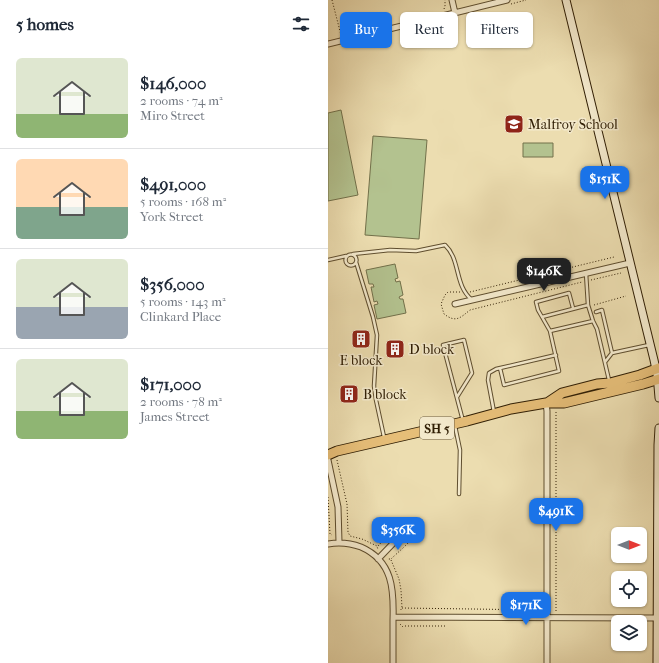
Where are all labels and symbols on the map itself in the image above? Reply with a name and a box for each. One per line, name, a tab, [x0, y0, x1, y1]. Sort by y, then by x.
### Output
school or university icon: Malfroy School	[503, 113, 525, 135]
place label: Malfroy School	[528, 116, 618, 133]
pin: $151K	[577, 166, 633, 200]
pin: $146K	[516, 258, 572, 292]
building icon: E block	[350, 328, 372, 350]
building icon: D block	[384, 338, 406, 360]
place label: D block	[409, 341, 455, 358]
place label: E block	[340, 352, 383, 369]
building icon: B block	[338, 383, 360, 405]
place label: B block	[363, 386, 407, 403]
road number: SH 5	[420, 417, 454, 439]
pin: $491K	[528, 498, 584, 532]
pin: $356K	[370, 517, 426, 551]
north arrow	[611, 527, 647, 563]
pin: $171K	[498, 592, 554, 626]

